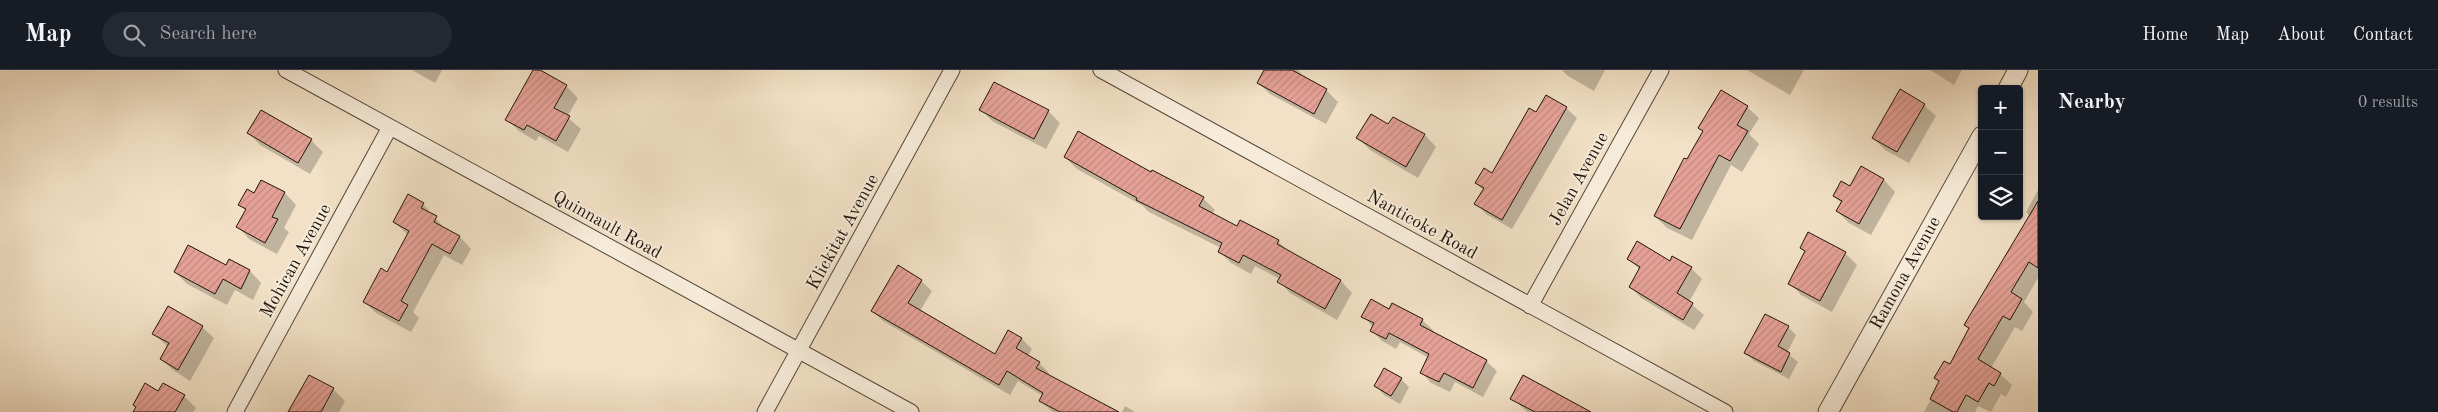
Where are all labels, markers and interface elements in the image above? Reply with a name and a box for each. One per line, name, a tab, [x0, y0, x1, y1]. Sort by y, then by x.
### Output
search box	[102, 12, 452, 57]
icon: search	[120, 21, 148, 49]
text: Map	[25, 23, 72, 47]
text: Search here	[160, 25, 257, 44]
text: Home	[2142, 26, 2188, 44]
text: Map	[2216, 26, 2249, 44]
text: About	[2277, 26, 2325, 44]
text: Contact	[2353, 26, 2413, 44]
map controls	[1978, 85, 2023, 220]
button: +	[1978, 85, 2023, 130]
text: Nearby	[2058, 92, 2126, 113]
text: 0 results	[2358, 95, 2418, 111]
street label: Jelan Avenue	[1546, 129, 1612, 229]
button: −	[1978, 130, 2023, 175]
street label: Klickitat Avenue	[804, 171, 882, 293]
button: layers	[1978, 175, 2023, 220]
street label: Nanticoke Road	[1364, 187, 1480, 263]
street label: Quinnault Road	[550, 188, 664, 262]
street label: Mohican Avenue	[257, 201, 335, 321]
street label: Ramona Avenue	[1867, 214, 1944, 333]

